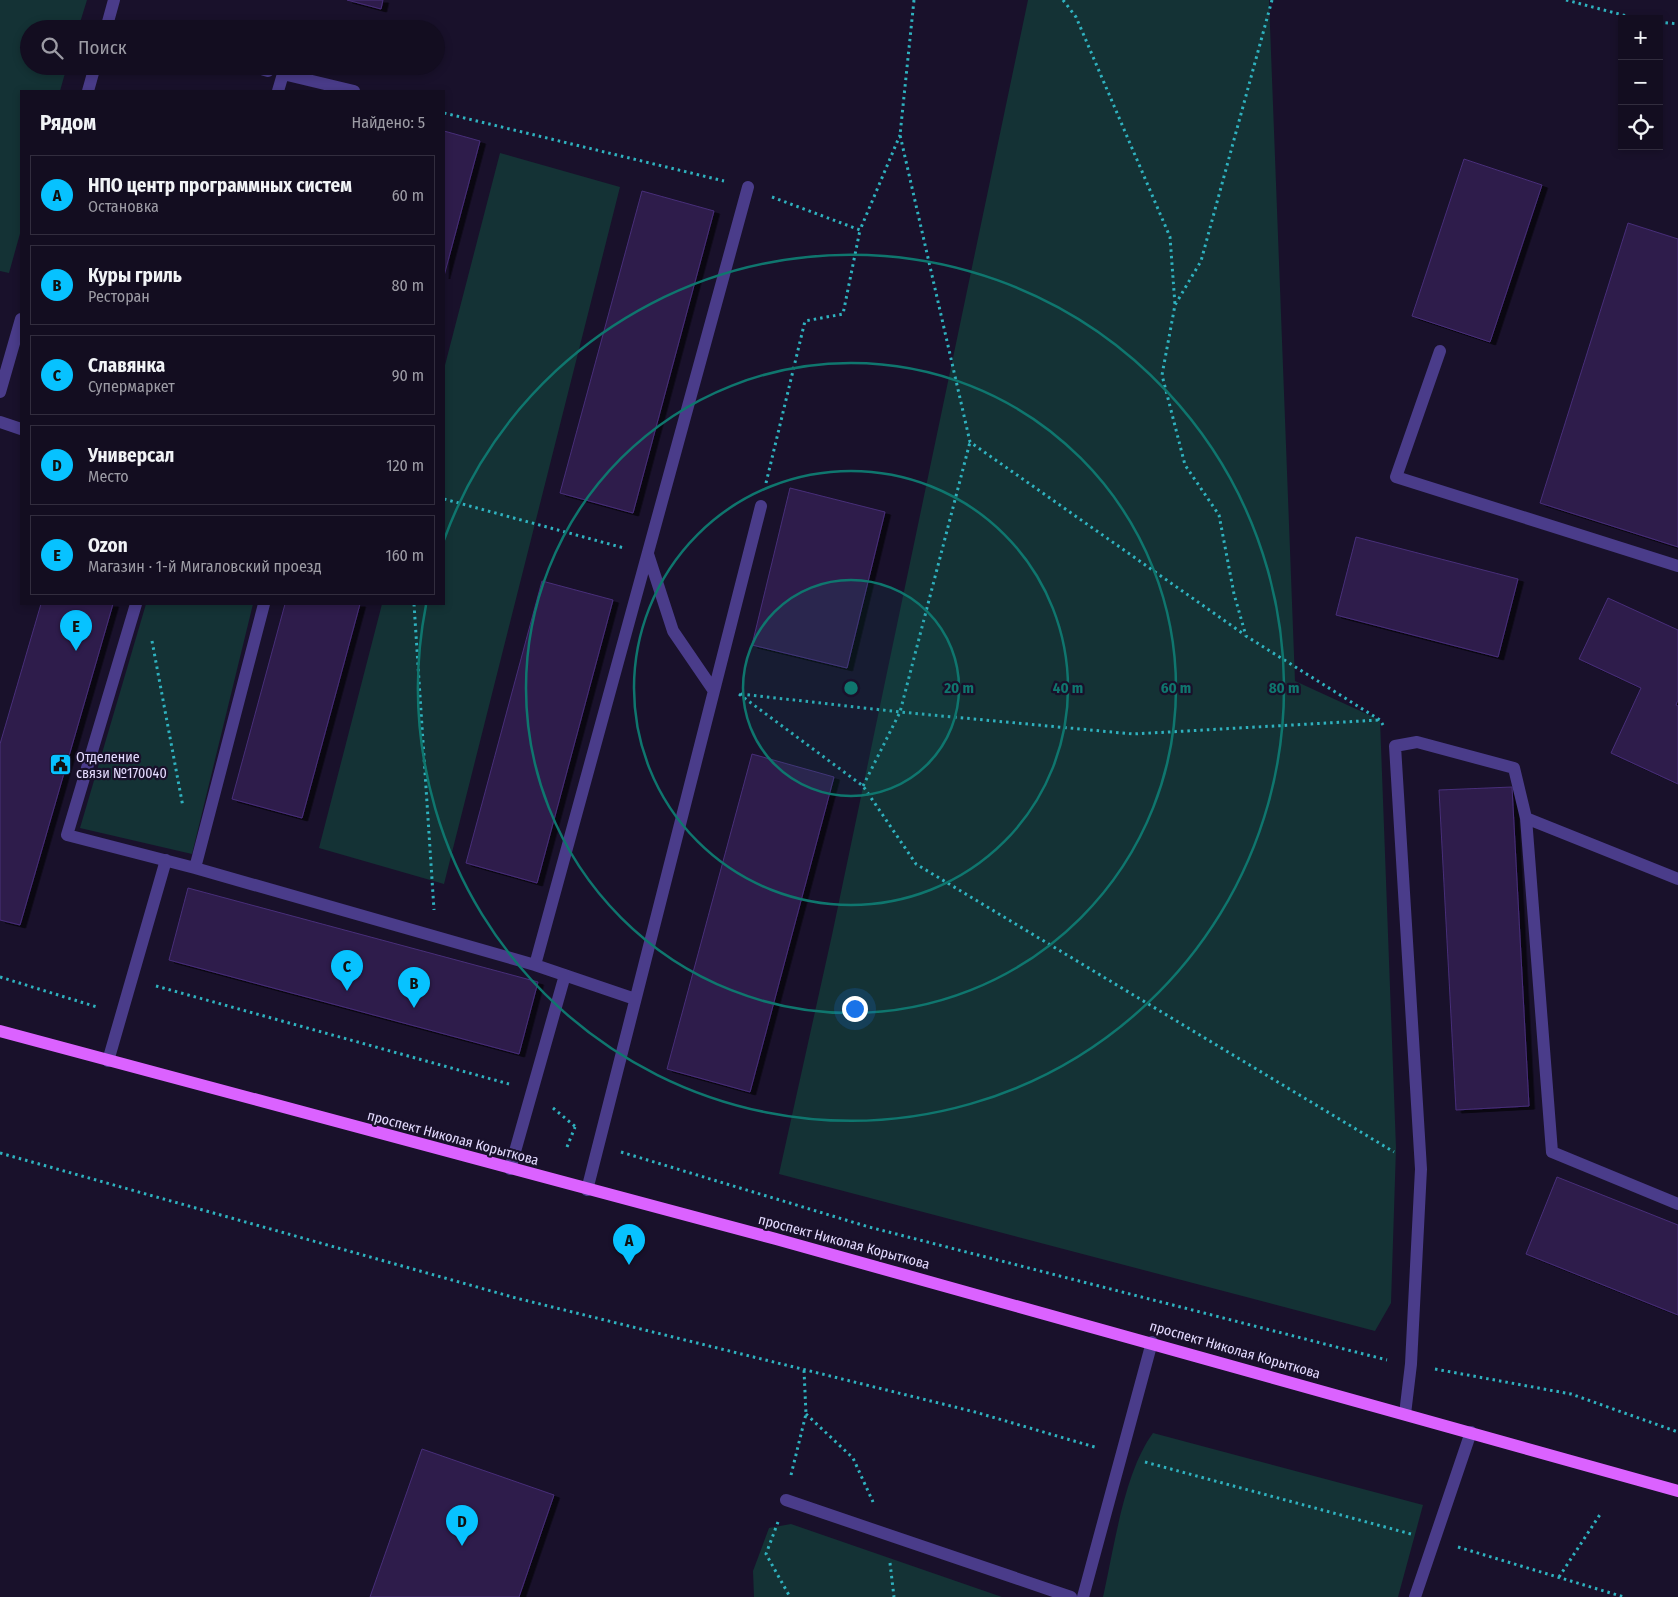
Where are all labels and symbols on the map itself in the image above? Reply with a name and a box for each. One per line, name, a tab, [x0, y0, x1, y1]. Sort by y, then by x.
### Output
pin: E	[60, 610, 92, 651]
centre of rings	[842, 679, 860, 697]
text: 20 m	[943, 679, 974, 697]
text: 40 m	[1053, 679, 1083, 697]
text: 60 m	[1161, 679, 1191, 697]
text: 80 m	[1269, 679, 1299, 697]
place label: Отделение связи №170040	[76, 749, 167, 782]
public building icon: Отделение связи №170040	[48, 753, 72, 777]
pin: C	[331, 950, 363, 991]
pin: B	[398, 967, 430, 1008]
your location	[842, 996, 868, 1022]
street label: проспект Николая Корыткова	[365, 1107, 541, 1169]
street label: проспект Николая Корыткова	[756, 1211, 932, 1273]
pin: A	[613, 1224, 645, 1265]
street label: проспект Николая Корыткова	[1148, 1317, 1322, 1383]
pin: D	[446, 1505, 478, 1546]

